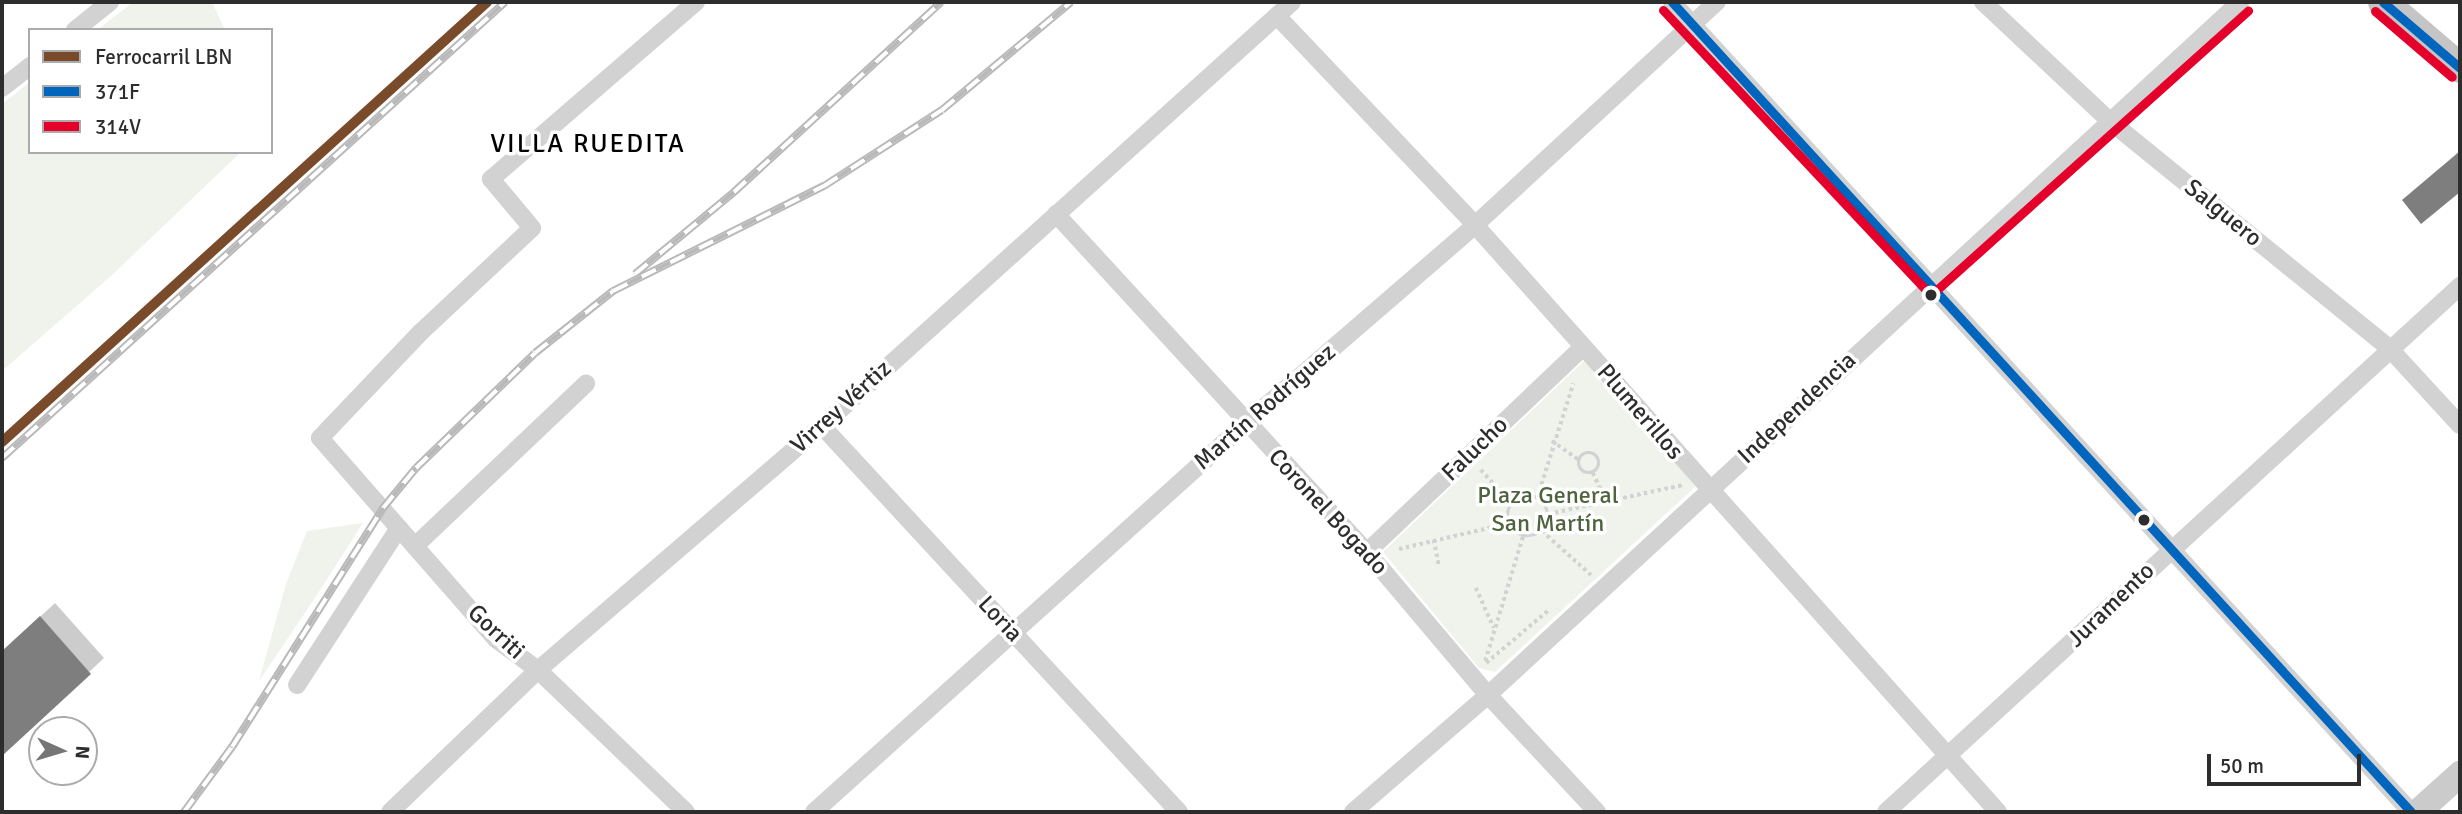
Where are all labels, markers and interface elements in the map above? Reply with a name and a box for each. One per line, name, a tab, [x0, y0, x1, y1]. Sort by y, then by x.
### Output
legend	[28, 28, 273, 154]
text: Ferrocarril LBN	[95, 44, 232, 70]
text: 371F	[95, 79, 140, 105]
text: 314V	[95, 114, 141, 140]
district label: VILLA RUEDITA	[492, 129, 684, 161]
street label: Salguero	[2179, 173, 2267, 253]
unlabelled marker	[1924, 288, 1938, 302]
street label: Martín Rodríguez	[1188, 338, 1342, 476]
street label: Independencia	[1732, 346, 1862, 470]
street label: Virrey Vértiz	[785, 354, 897, 460]
street label: Plumerillos	[1591, 358, 1689, 466]
street label: Falucho	[1436, 411, 1514, 487]
street label: Coronel Bogado	[1262, 443, 1394, 581]
park label: Plaza General San Martín	[1477, 482, 1619, 538]
unlabelled marker	[2137, 513, 2151, 527]
street label: Juramento	[2062, 557, 2160, 653]
street label: Loria	[972, 590, 1028, 648]
street label: Gorriti	[462, 598, 530, 666]
north arrow	[28, 716, 98, 786]
scale bar	[2210, 740, 2364, 784]
text: N	[70, 745, 94, 760]
text: 50 m	[2220, 753, 2264, 779]

